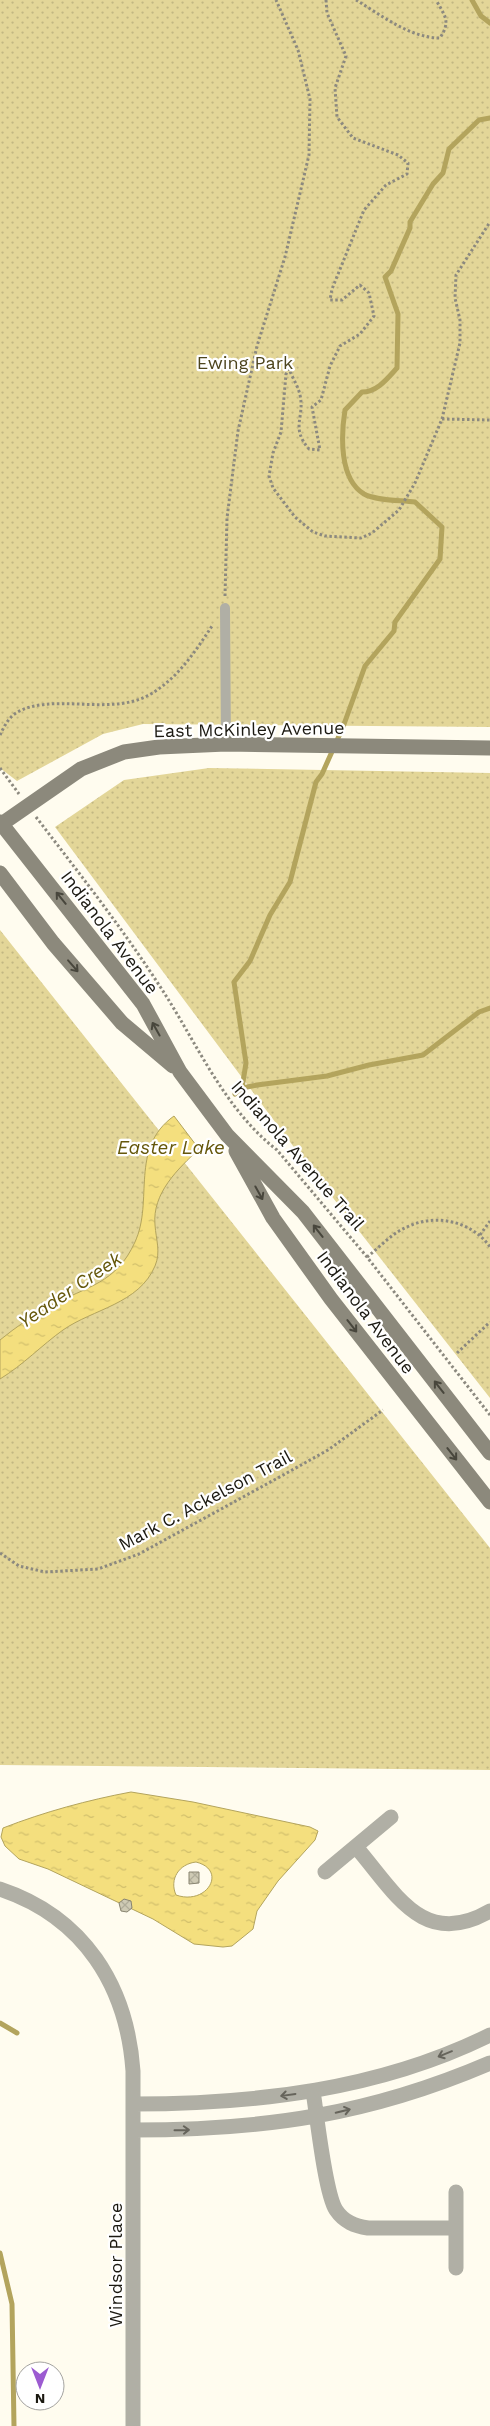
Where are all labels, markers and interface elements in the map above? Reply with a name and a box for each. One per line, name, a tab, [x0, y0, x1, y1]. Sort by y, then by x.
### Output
park label: Ewing Park	[197, 352, 293, 373]
street label: East McKinley Avenue	[153, 717, 345, 741]
street label: Indianola Avenue	[57, 866, 163, 998]
one-way arrow	[56, 892, 67, 905]
one-way arrow	[68, 960, 79, 973]
one-way arrow	[151, 1022, 161, 1037]
street label: Indianola Avenue Trail	[227, 1076, 369, 1235]
water label: Easter Lake	[117, 1136, 225, 1159]
one-way arrow	[255, 1185, 265, 1199]
one-way arrow	[312, 1225, 323, 1238]
street label: Indianola Avenue	[313, 1246, 419, 1378]
water label: Yeader Creek	[14, 1247, 127, 1333]
one-way arrow	[347, 1319, 357, 1333]
one-way arrow	[434, 1380, 444, 1394]
street label: Mark C. Ackelson Trail	[115, 1445, 296, 1555]
one-way arrow	[447, 1447, 458, 1460]
one-way arrow	[438, 2049, 453, 2059]
one-way arrow	[281, 2091, 297, 2101]
one-way arrow	[335, 2106, 351, 2115]
one-way arrow	[174, 2125, 190, 2134]
street label: Windsor Place	[105, 2202, 126, 2328]
north arrow	[15, 2361, 65, 2411]
text: N	[35, 2391, 45, 2407]

